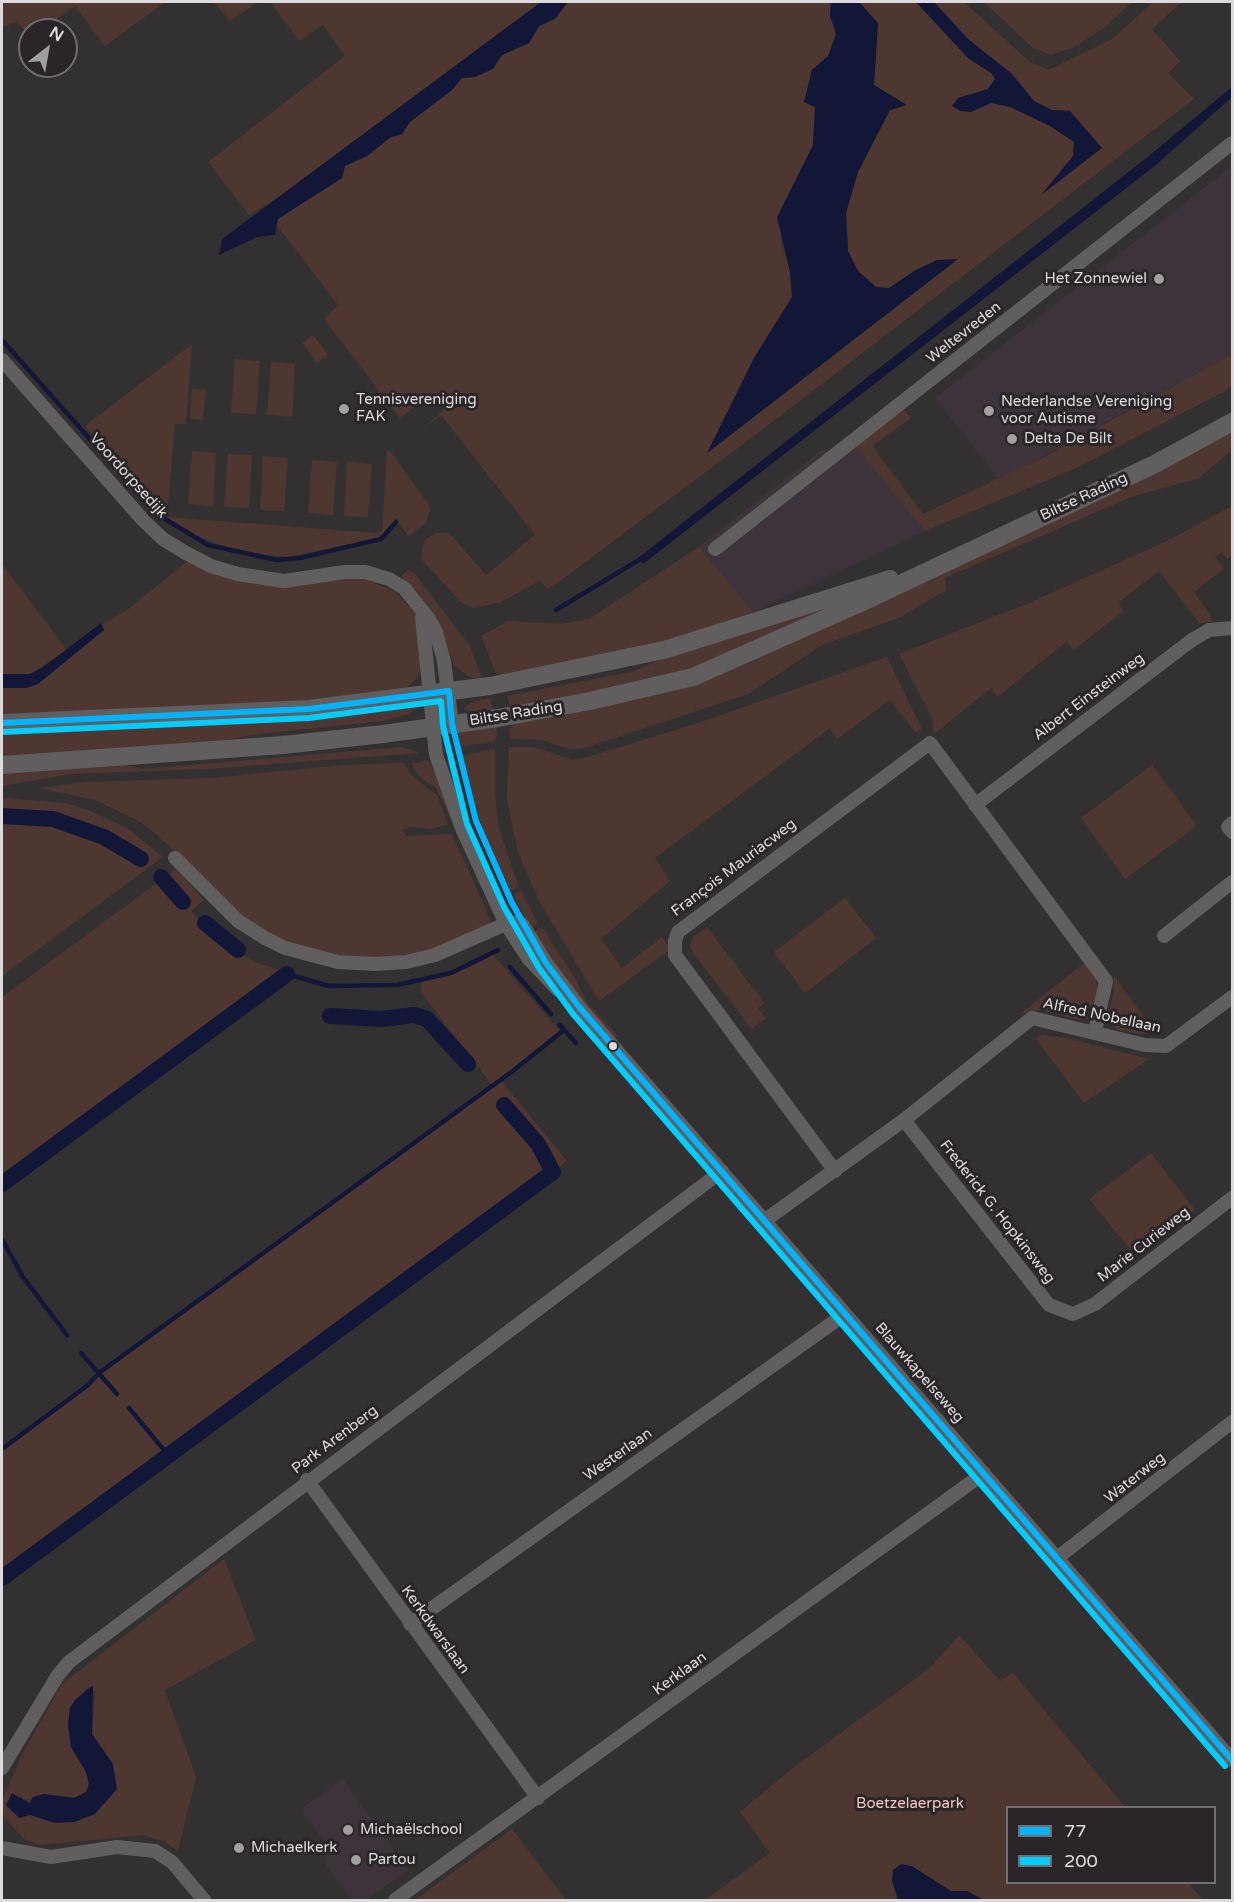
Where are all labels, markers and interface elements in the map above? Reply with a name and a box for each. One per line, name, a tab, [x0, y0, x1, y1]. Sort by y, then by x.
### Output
north arrow	[18, 18, 78, 78]
text: N	[46, 22, 67, 46]
place label: Het Zonnewiel	[1045, 270, 1147, 288]
marker: Het Zonnewiel	[1152, 272, 1166, 286]
street label: Weltevreden	[923, 298, 1005, 368]
place label: Tennisvereniging FAK	[356, 391, 477, 426]
place label: Nederlandse Vereniging voor Autisme	[1001, 393, 1172, 428]
marker: Tennisvereniging FAK	[337, 402, 351, 416]
marker: Nederlandse Vereniging voor Autisme	[982, 404, 996, 418]
street label: Voordorpsedijk	[85, 430, 171, 522]
place label: Delta De Bilt	[1024, 430, 1112, 448]
marker: Delta De Bilt	[1005, 432, 1019, 446]
street label: Biltse Rading	[1038, 469, 1130, 525]
street label: Albert Einsteinweg	[1030, 649, 1148, 745]
street label: Biltse Rading	[468, 698, 564, 730]
street label: François Mauriacweg	[668, 815, 800, 921]
street label: Alfred Nobellaan	[1041, 995, 1163, 1037]
unlabelled marker	[607, 1040, 619, 1052]
street label: Frederick G. Hopkinsweg	[935, 1137, 1059, 1287]
street label: Marie Curieweg	[1094, 1203, 1194, 1287]
street label: Blauwkapelseweg	[871, 1319, 967, 1427]
street label: Park Arenberg	[288, 1402, 382, 1478]
street label: Westerlaan	[580, 1425, 656, 1485]
street label: Waterweg	[1101, 1449, 1169, 1507]
street label: Kerkdwarslaan	[397, 1582, 473, 1678]
street label: Kerklaan	[650, 1648, 710, 1700]
park label: Boetzelaerpark	[856, 1795, 964, 1813]
legend	[1006, 1806, 1216, 1884]
text: 77	[1064, 1820, 1087, 1842]
place label: Michaëlschool	[360, 1821, 462, 1839]
marker: Michaëlschool	[341, 1823, 355, 1837]
place label: Michaelkerk	[251, 1839, 337, 1857]
marker: Michaelkerk	[232, 1841, 246, 1855]
text: 200	[1064, 1850, 1098, 1872]
place label: Partou	[368, 1851, 416, 1869]
marker: Partou	[349, 1853, 363, 1867]

